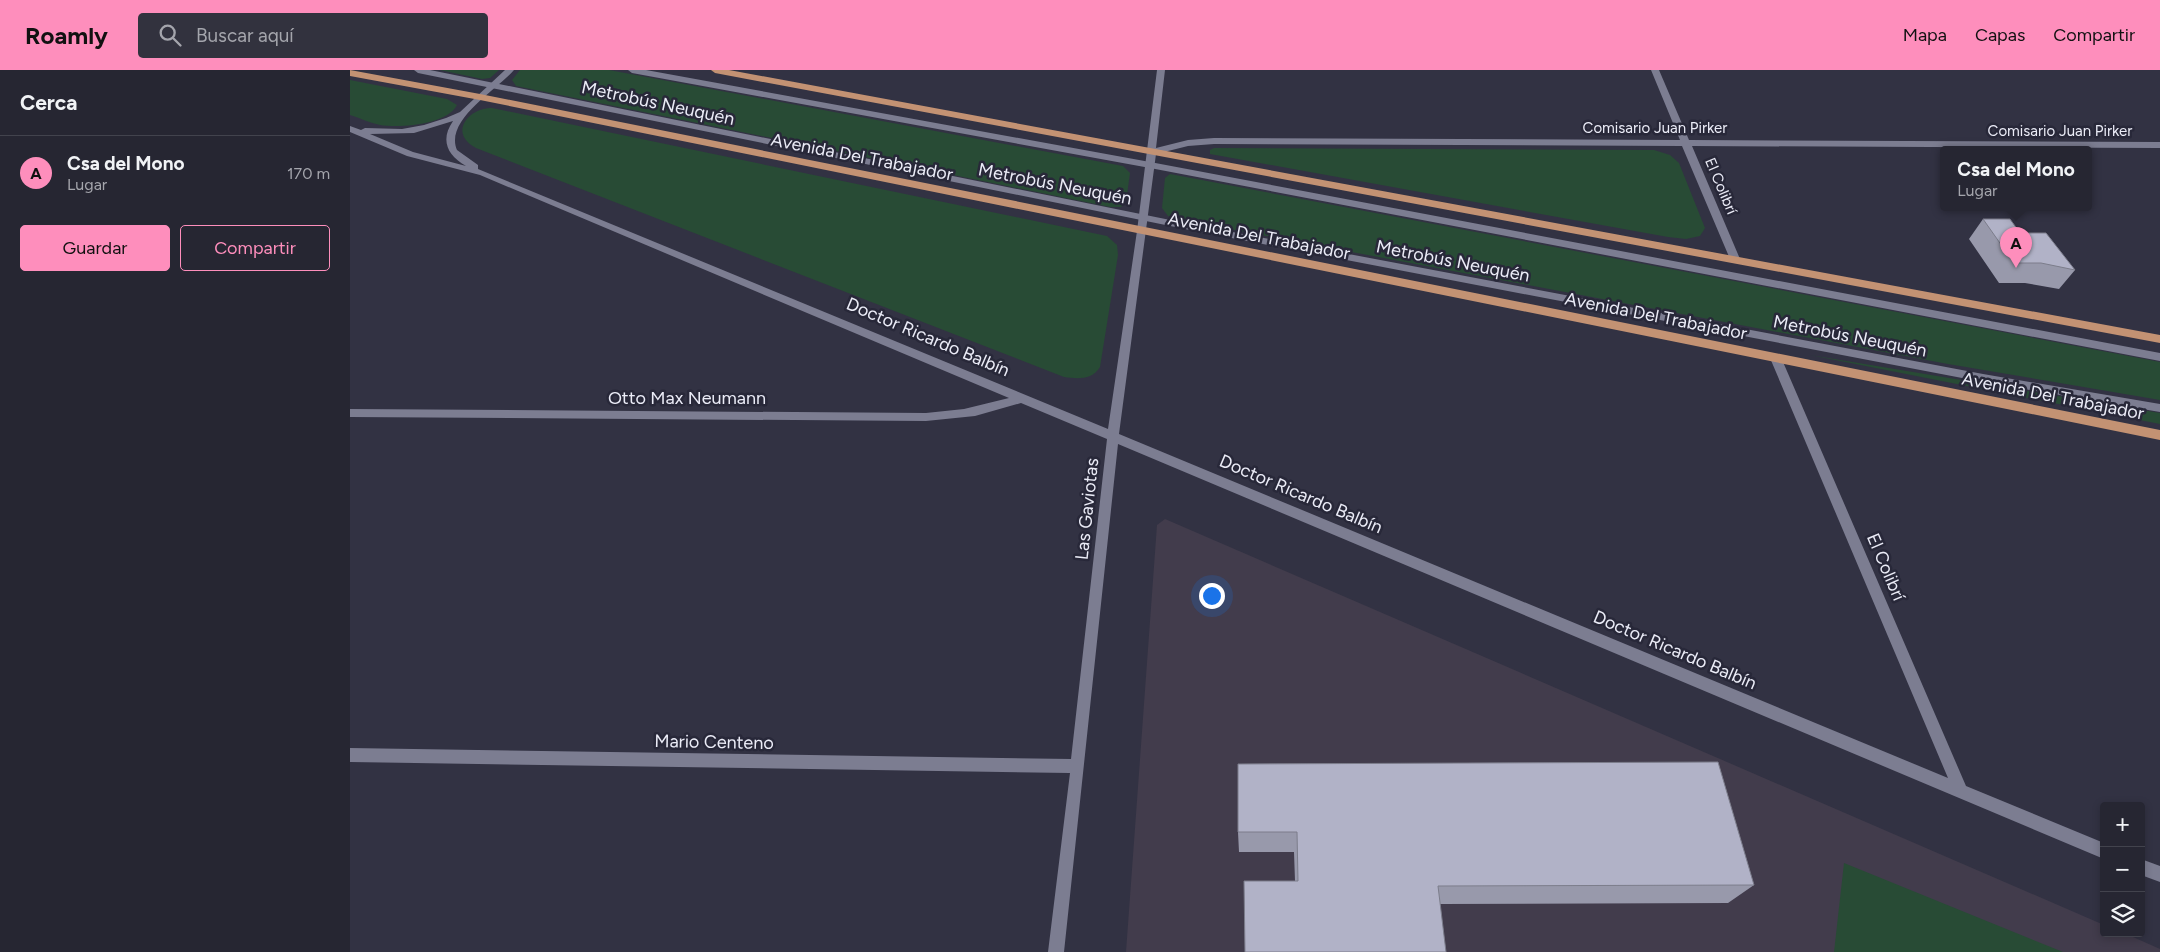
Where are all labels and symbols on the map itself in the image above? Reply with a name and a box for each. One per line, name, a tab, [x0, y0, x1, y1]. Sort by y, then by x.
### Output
street label: Metrobús Neuquén	[579, 76, 737, 130]
street label: Comisario Juan Pirker	[1583, 119, 1727, 137]
street label: Comisario Juan Pirker	[1988, 122, 2132, 140]
street label: Avenida Del Trabajador	[769, 129, 955, 185]
street label: El Colibrí	[1701, 155, 1742, 218]
street label: Metrobús Neuquén	[976, 158, 1134, 210]
street label: Avenida Del Trabajador	[1166, 208, 1352, 264]
pin: A	[2000, 227, 2032, 268]
street label: Metrobús Neuquén	[1374, 235, 1532, 287]
street label: Avenida Del Trabajador	[1563, 288, 1749, 344]
street label: Doctor Ricardo Balbín	[843, 293, 1013, 381]
street label: Metrobús Neuquén	[1771, 310, 1929, 362]
street label: Avenida Del Trabajador	[1960, 368, 2146, 424]
street label: Otto Max Neumann	[608, 387, 766, 409]
street label: Doctor Ricardo Balbín	[1216, 450, 1386, 538]
street label: Las Gaviotas	[1071, 457, 1103, 561]
street label: El Colibrí	[1862, 530, 1910, 605]
your location	[1199, 583, 1225, 609]
street label: Doctor Ricardo Balbín	[1590, 606, 1760, 694]
street label: Mario Centeno	[654, 730, 774, 754]

